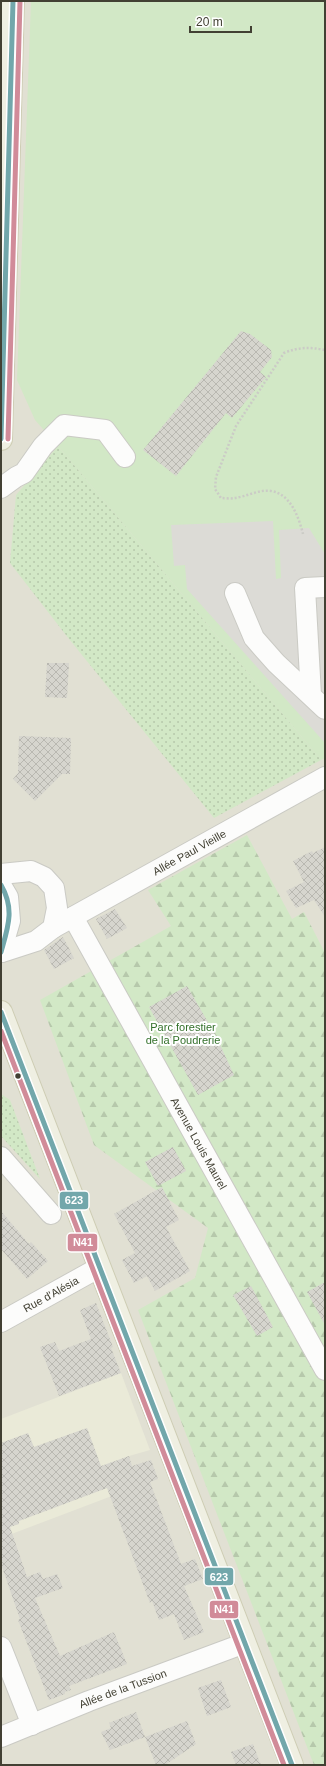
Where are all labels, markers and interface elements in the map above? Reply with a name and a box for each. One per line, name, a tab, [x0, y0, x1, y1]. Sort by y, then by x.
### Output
scale bar	[190, 8, 251, 34]
text: 20 m	[196, 15, 223, 29]
street label: Allée Paul Vieille	[151, 827, 228, 877]
park label: Parc forestier de la Poudrerie	[146, 1021, 220, 1046]
unlabelled marker	[13, 1071, 23, 1081]
street label: Avenue Louis Maurel	[169, 1095, 229, 1191]
line badge: 623	[59, 1191, 89, 1210]
text: 623	[65, 1194, 83, 1206]
line badge: N41	[67, 1233, 98, 1252]
text: N41	[73, 1236, 93, 1248]
street label: Rue d'Alésia	[21, 1274, 81, 1314]
line badge: 623	[204, 1567, 234, 1586]
text: 623	[210, 1571, 228, 1583]
line badge: N41	[209, 1600, 239, 1619]
text: N41	[214, 1603, 234, 1615]
street label: Allée de la Tussion	[77, 1667, 168, 1710]

